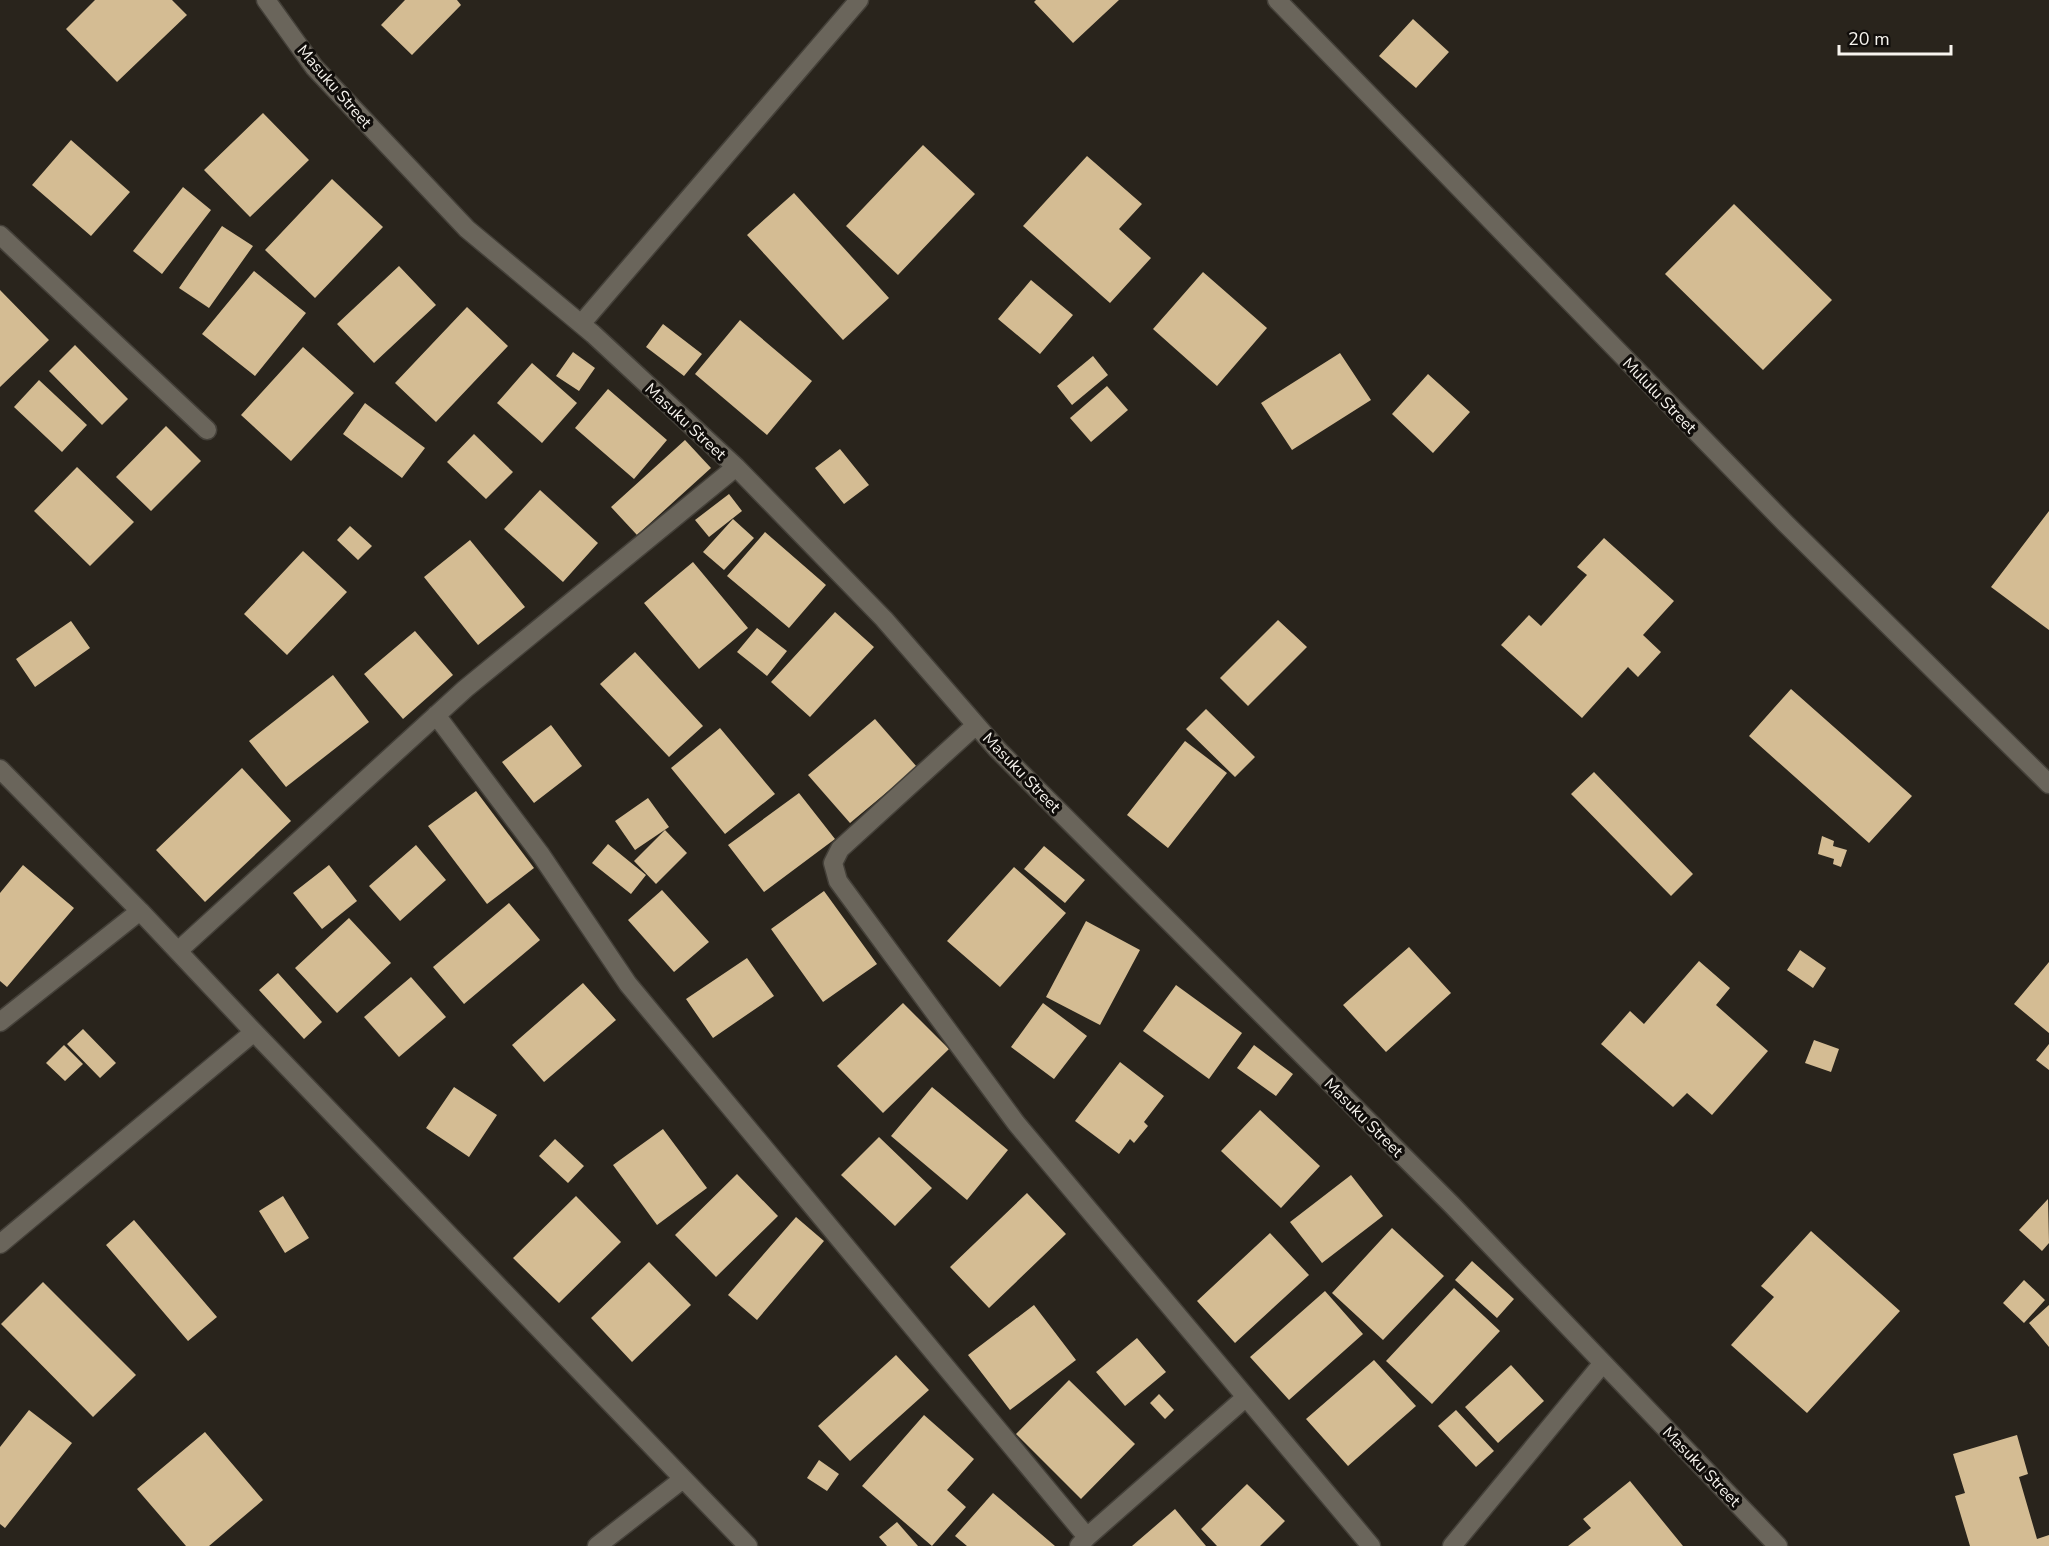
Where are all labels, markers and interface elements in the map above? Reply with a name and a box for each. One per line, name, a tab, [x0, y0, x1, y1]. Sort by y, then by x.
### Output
scale bar	[1839, 18, 1952, 56]
text: 20 m	[1848, 27, 1890, 51]
street label: Masuku Street	[292, 40, 377, 133]
street label: Mululu Street	[1617, 353, 1701, 439]
street label: Masuku Street	[640, 378, 731, 465]
street label: Masuku Street	[977, 728, 1065, 818]
street label: Masuku Street	[1319, 1073, 1408, 1162]
street label: Masuku Street	[1657, 1422, 1745, 1512]

